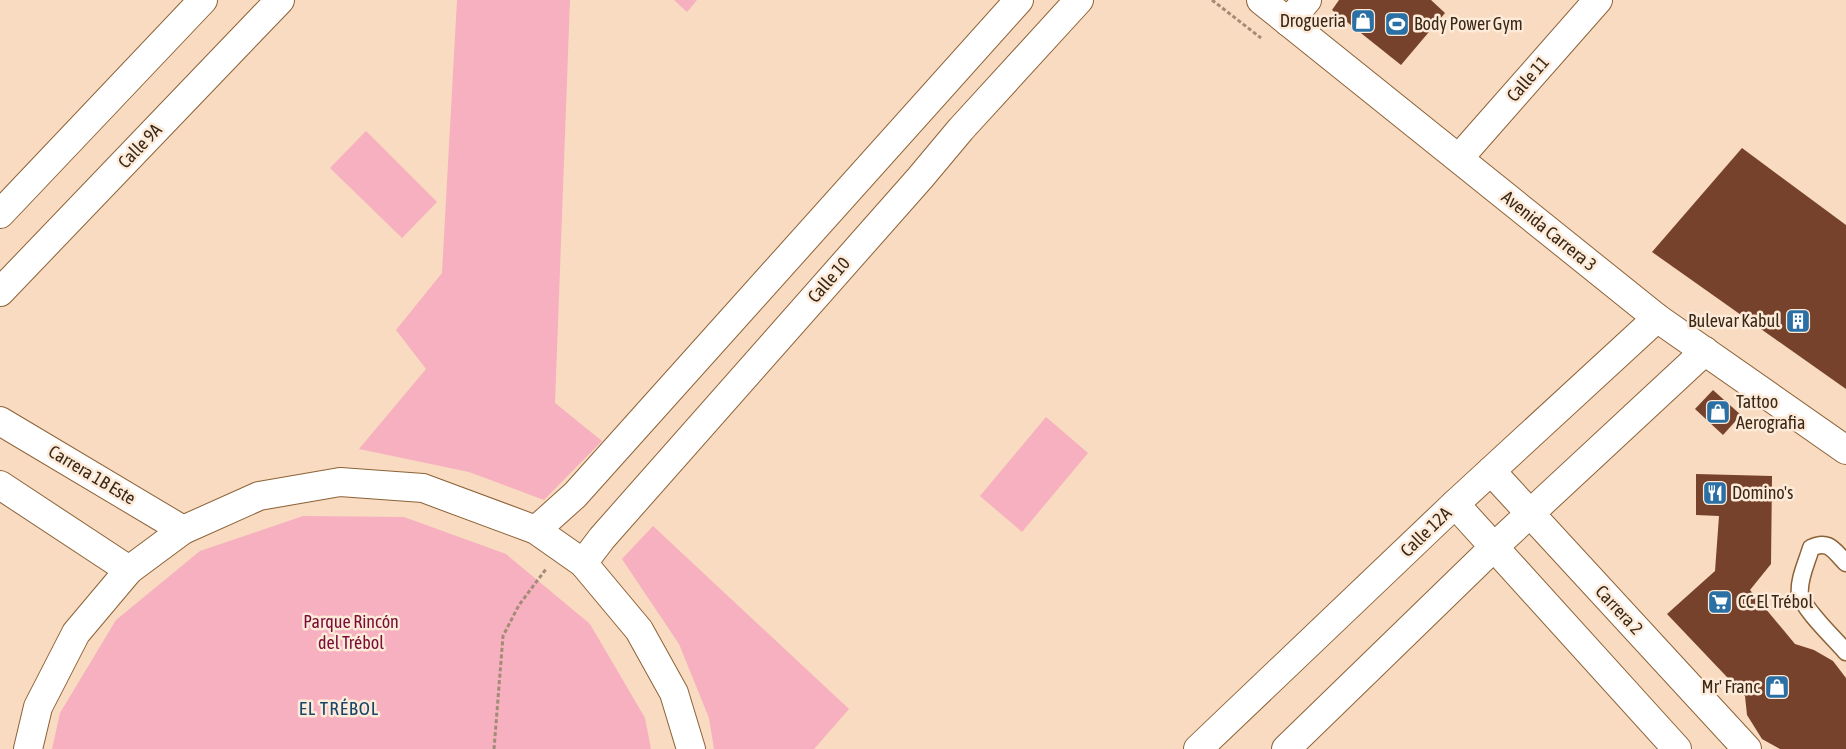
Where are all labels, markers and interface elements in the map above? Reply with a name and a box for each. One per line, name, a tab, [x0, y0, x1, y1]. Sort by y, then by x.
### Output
shop icon: Drogueria	[1350, 8, 1376, 34]
place label: Drogueria	[1280, 10, 1346, 31]
sports icon: Body Power Gym	[1384, 11, 1410, 37]
place label: Body Power Gym	[1414, 13, 1523, 34]
street label: Calle 11	[1502, 52, 1553, 106]
street label: Calle 9A	[113, 119, 166, 172]
street label: Avenida Carrera 3	[1498, 186, 1601, 275]
street label: Calle 10	[803, 253, 854, 307]
building icon: Bulevar Kabul	[1785, 308, 1811, 334]
place label: Bulevar Kabul	[1688, 310, 1780, 331]
place label: Tattoo Aerografia	[1736, 391, 1805, 433]
shop icon: Tattoo Aerografia	[1705, 399, 1731, 425]
street label: Carrera 1B Este	[45, 440, 140, 509]
restaurant icon: Domino's	[1702, 480, 1728, 506]
place label: Domino's	[1732, 482, 1793, 503]
street label: Calle 12A	[1396, 502, 1455, 561]
street label: Carrera 2	[1591, 581, 1647, 639]
supermarket icon: CC El Trébol	[1707, 589, 1733, 615]
place label: CC El Trébol	[1738, 591, 1814, 612]
park label: Parque Rincón del Trébol	[303, 611, 399, 653]
shop icon: Mr' Franc	[1764, 674, 1790, 700]
place label: Mr' Franc	[1702, 676, 1760, 697]
district label: EL TRÉBOL	[299, 697, 379, 719]

